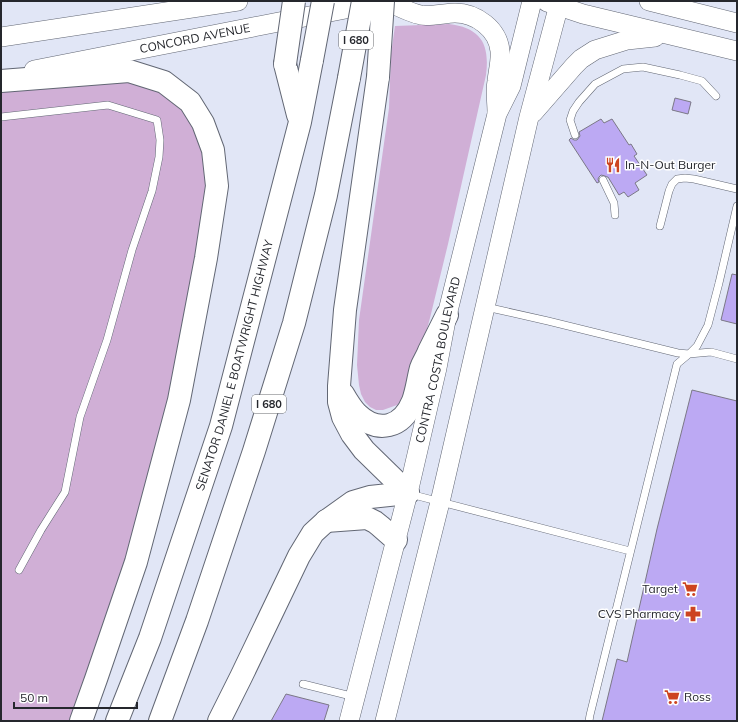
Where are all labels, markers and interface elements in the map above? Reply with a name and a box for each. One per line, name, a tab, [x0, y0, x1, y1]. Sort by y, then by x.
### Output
street label: CONCORD AVENUE	[138, 20, 251, 56]
road number: I 680	[339, 31, 373, 49]
restaurant icon: In-N-Out Burger	[604, 156, 622, 174]
place label: In-N-Out Burger	[625, 157, 716, 172]
street label: SENATOR DANIEL E BOATWRIGHT HIGHWAY	[192, 238, 276, 492]
street label: CONTRA COSTA BOULEVARD	[412, 275, 463, 444]
road number: I 680	[252, 395, 286, 413]
supermarket icon: Target	[681, 580, 699, 598]
place label: Target	[642, 581, 678, 596]
pharmacy icon: CVS Pharmacy	[684, 605, 702, 623]
place label: CVS Pharmacy	[598, 606, 682, 621]
scale bar	[14, 684, 137, 710]
supermarket icon: Ross	[663, 688, 681, 706]
place label: Ross	[684, 689, 711, 704]
text: 50 m	[20, 690, 48, 705]

